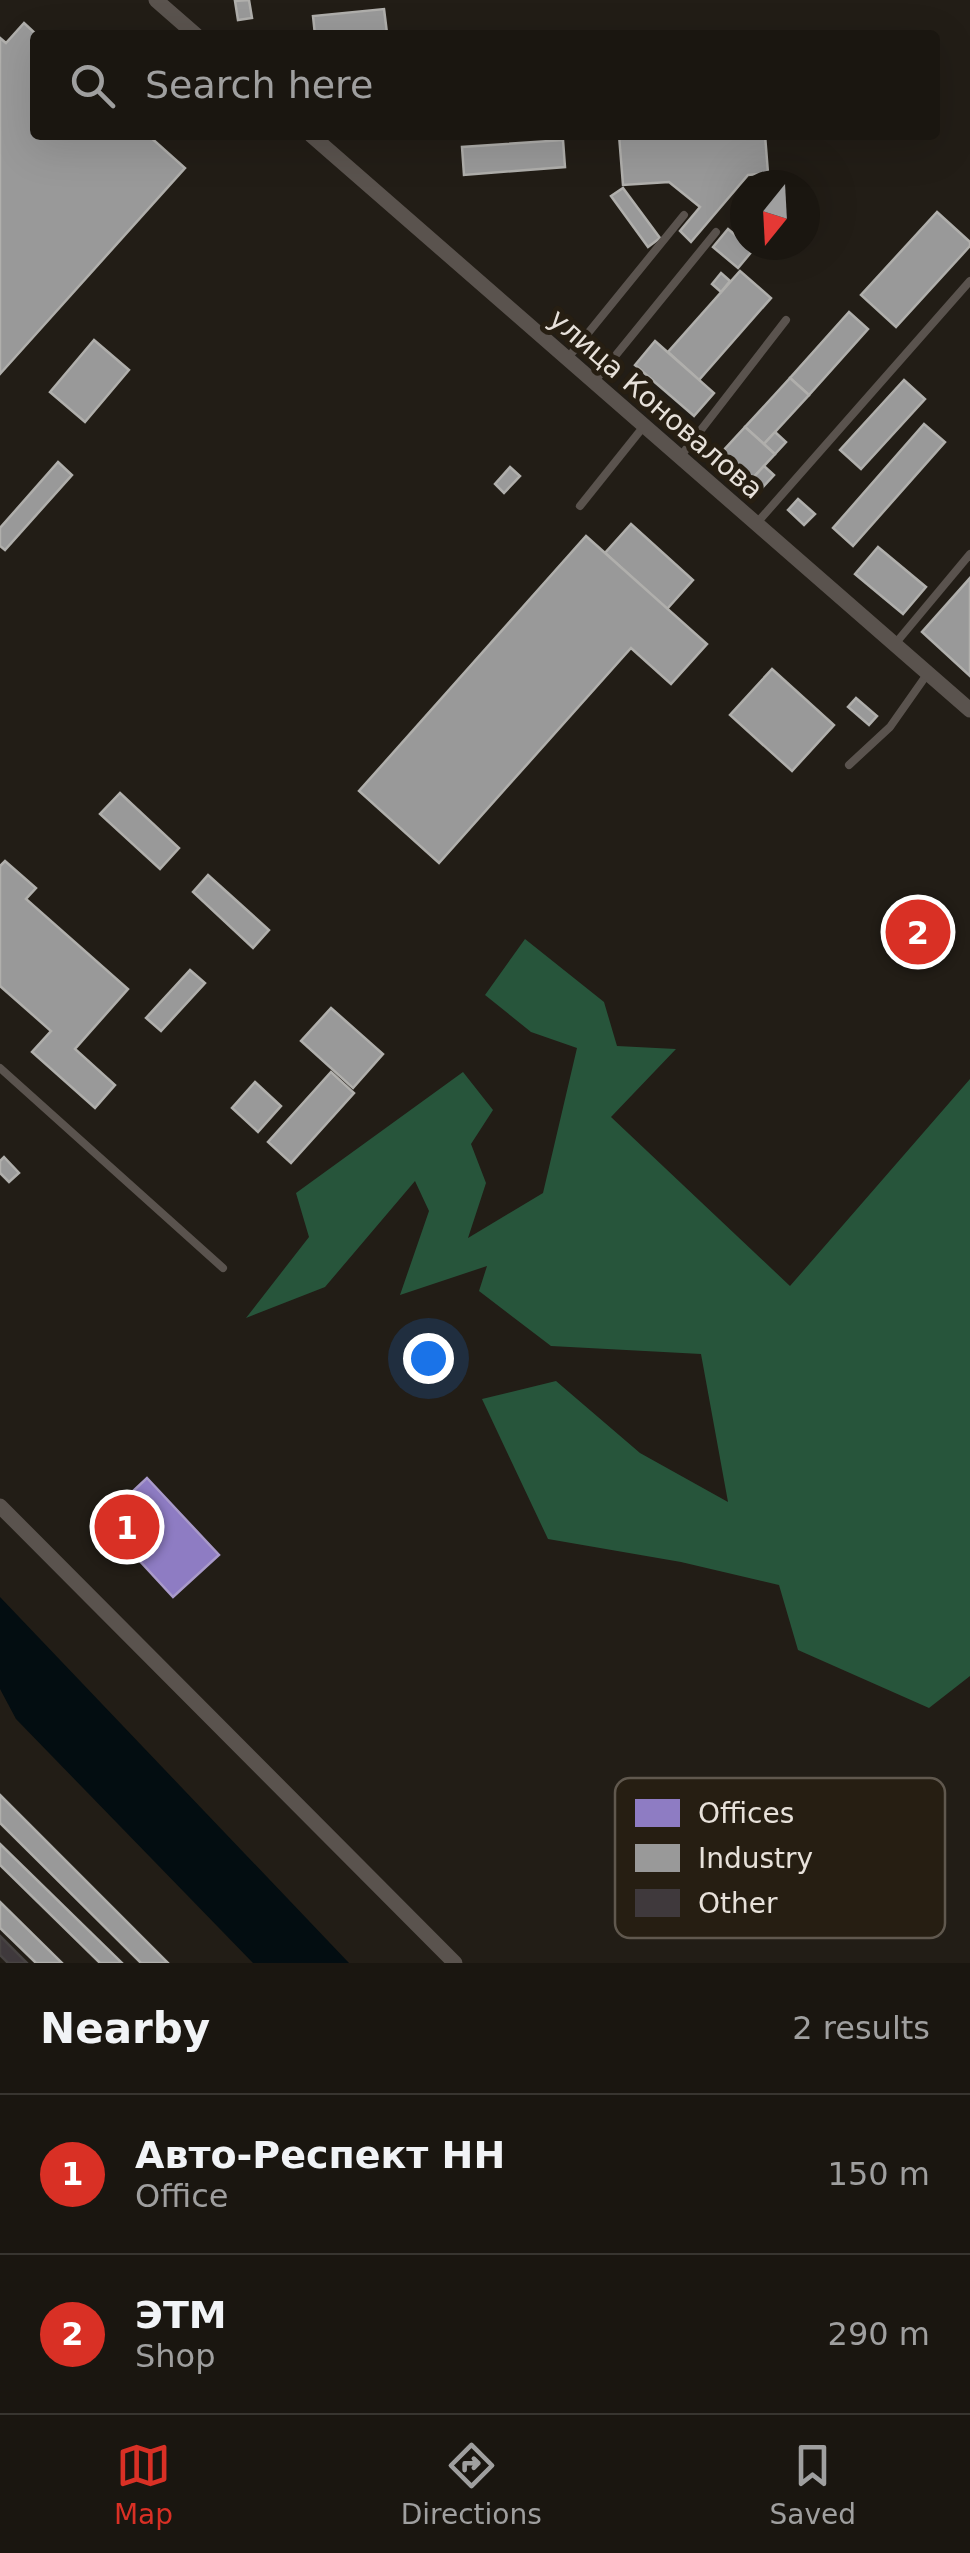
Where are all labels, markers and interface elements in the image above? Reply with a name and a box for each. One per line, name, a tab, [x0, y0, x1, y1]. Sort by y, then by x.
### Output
search box	[30, 30, 940, 140]
icon: search	[65, 58, 120, 113]
text: Search here	[145, 63, 373, 107]
north arrow	[730, 170, 820, 260]
street label: улица Коновалова	[542, 302, 770, 506]
pin: 2	[886, 894, 950, 970]
your location	[403, 1333, 454, 1384]
pin: 1	[94, 1490, 160, 1564]
legend	[615, 1778, 945, 1938]
text: Offices	[698, 1797, 794, 1830]
text: Industry	[698, 1842, 813, 1875]
text: Other	[698, 1887, 778, 1920]
text: Nearby	[40, 2004, 210, 2053]
text: 2 results	[792, 2009, 930, 2047]
text: Авто-Респект НН	[135, 2133, 505, 2177]
text: 1	[61, 2155, 84, 2193]
text: 150 m	[828, 2155, 930, 2193]
text: Office	[135, 2177, 228, 2215]
text: ЭТМ	[135, 2293, 227, 2337]
text: 2	[61, 2315, 84, 2353]
text: 290 m	[828, 2315, 930, 2353]
text: Shop	[135, 2337, 215, 2375]
tab: Map	[114, 2438, 173, 2531]
tab: Directions	[401, 2438, 542, 2531]
tab: Saved	[770, 2438, 856, 2531]

